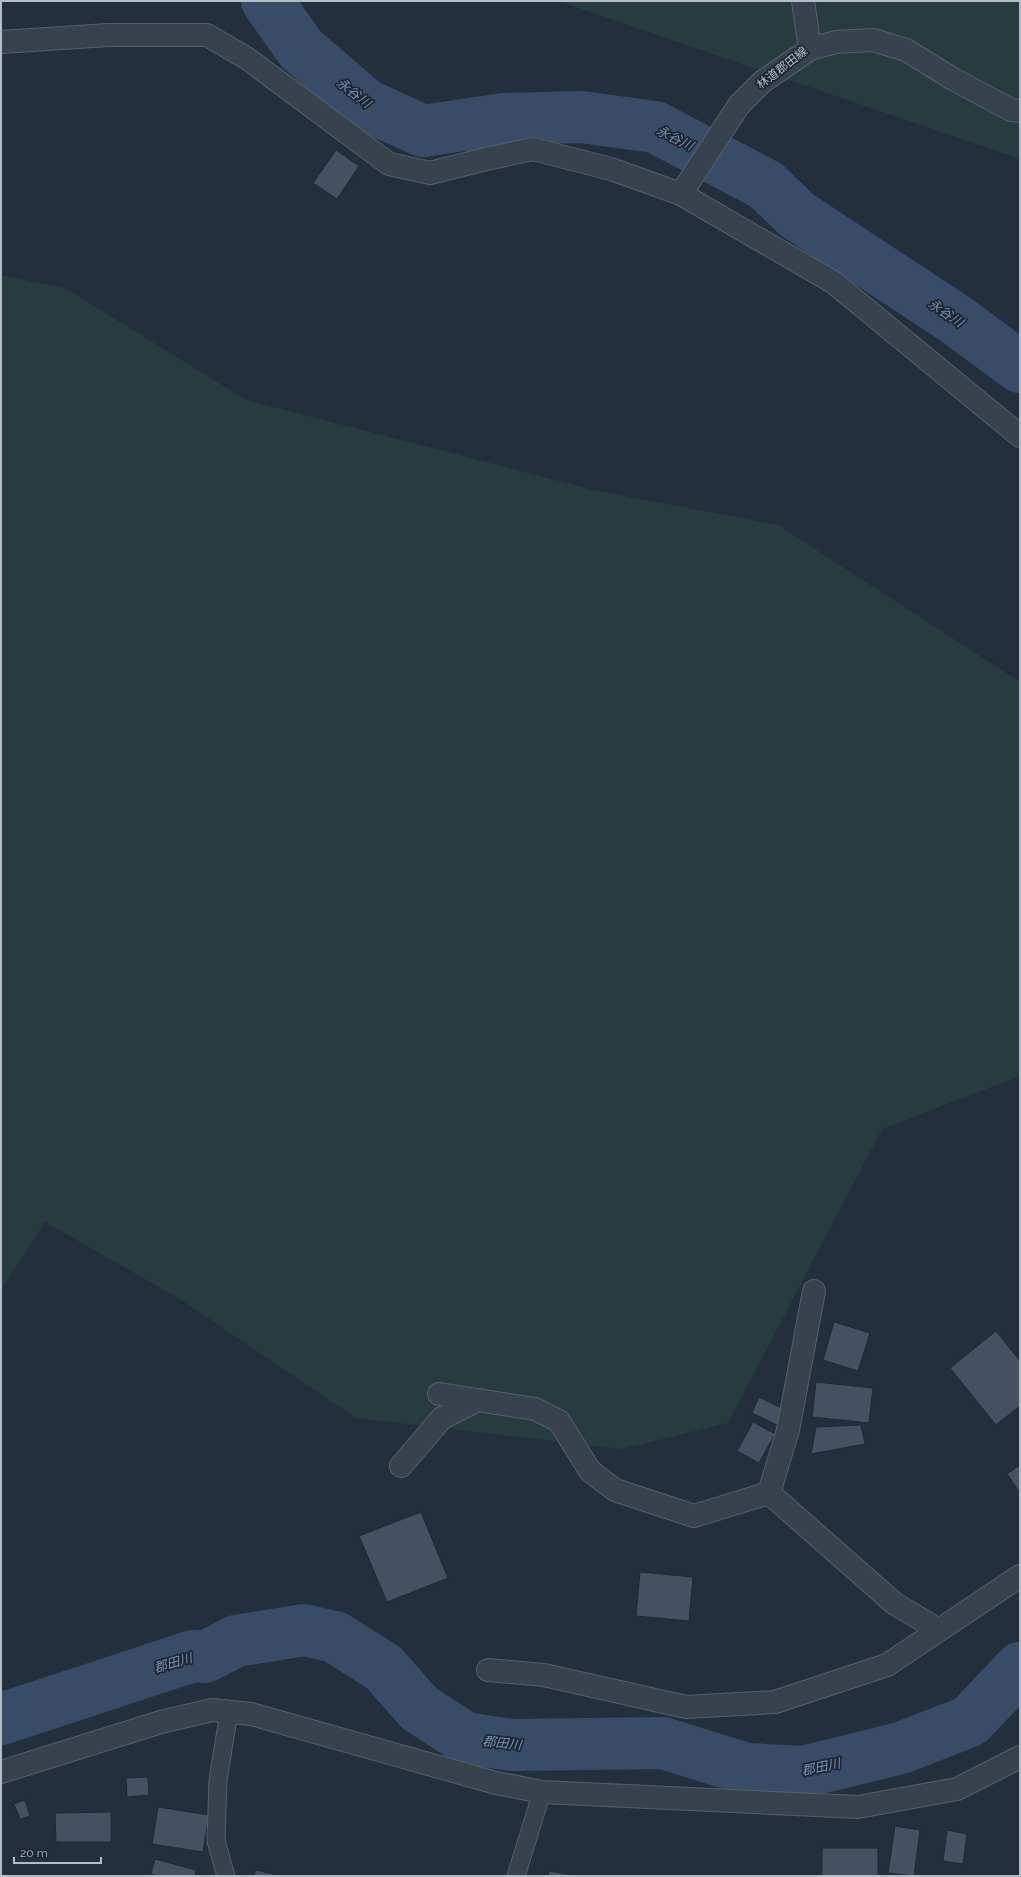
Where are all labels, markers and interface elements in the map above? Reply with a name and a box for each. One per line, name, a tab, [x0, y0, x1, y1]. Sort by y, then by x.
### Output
street label: 林道郡田線	[754, 44, 810, 92]
water label: 永谷川	[334, 75, 376, 112]
water label: 永谷川	[654, 123, 698, 154]
water label: 永谷川	[926, 296, 968, 331]
water label: 郡田川	[152, 1650, 196, 1676]
water label: 郡田川	[482, 1734, 524, 1753]
water label: 郡田川	[800, 1755, 844, 1778]
scale bar	[14, 1839, 101, 1865]
text: 20 m	[20, 1846, 48, 1860]

